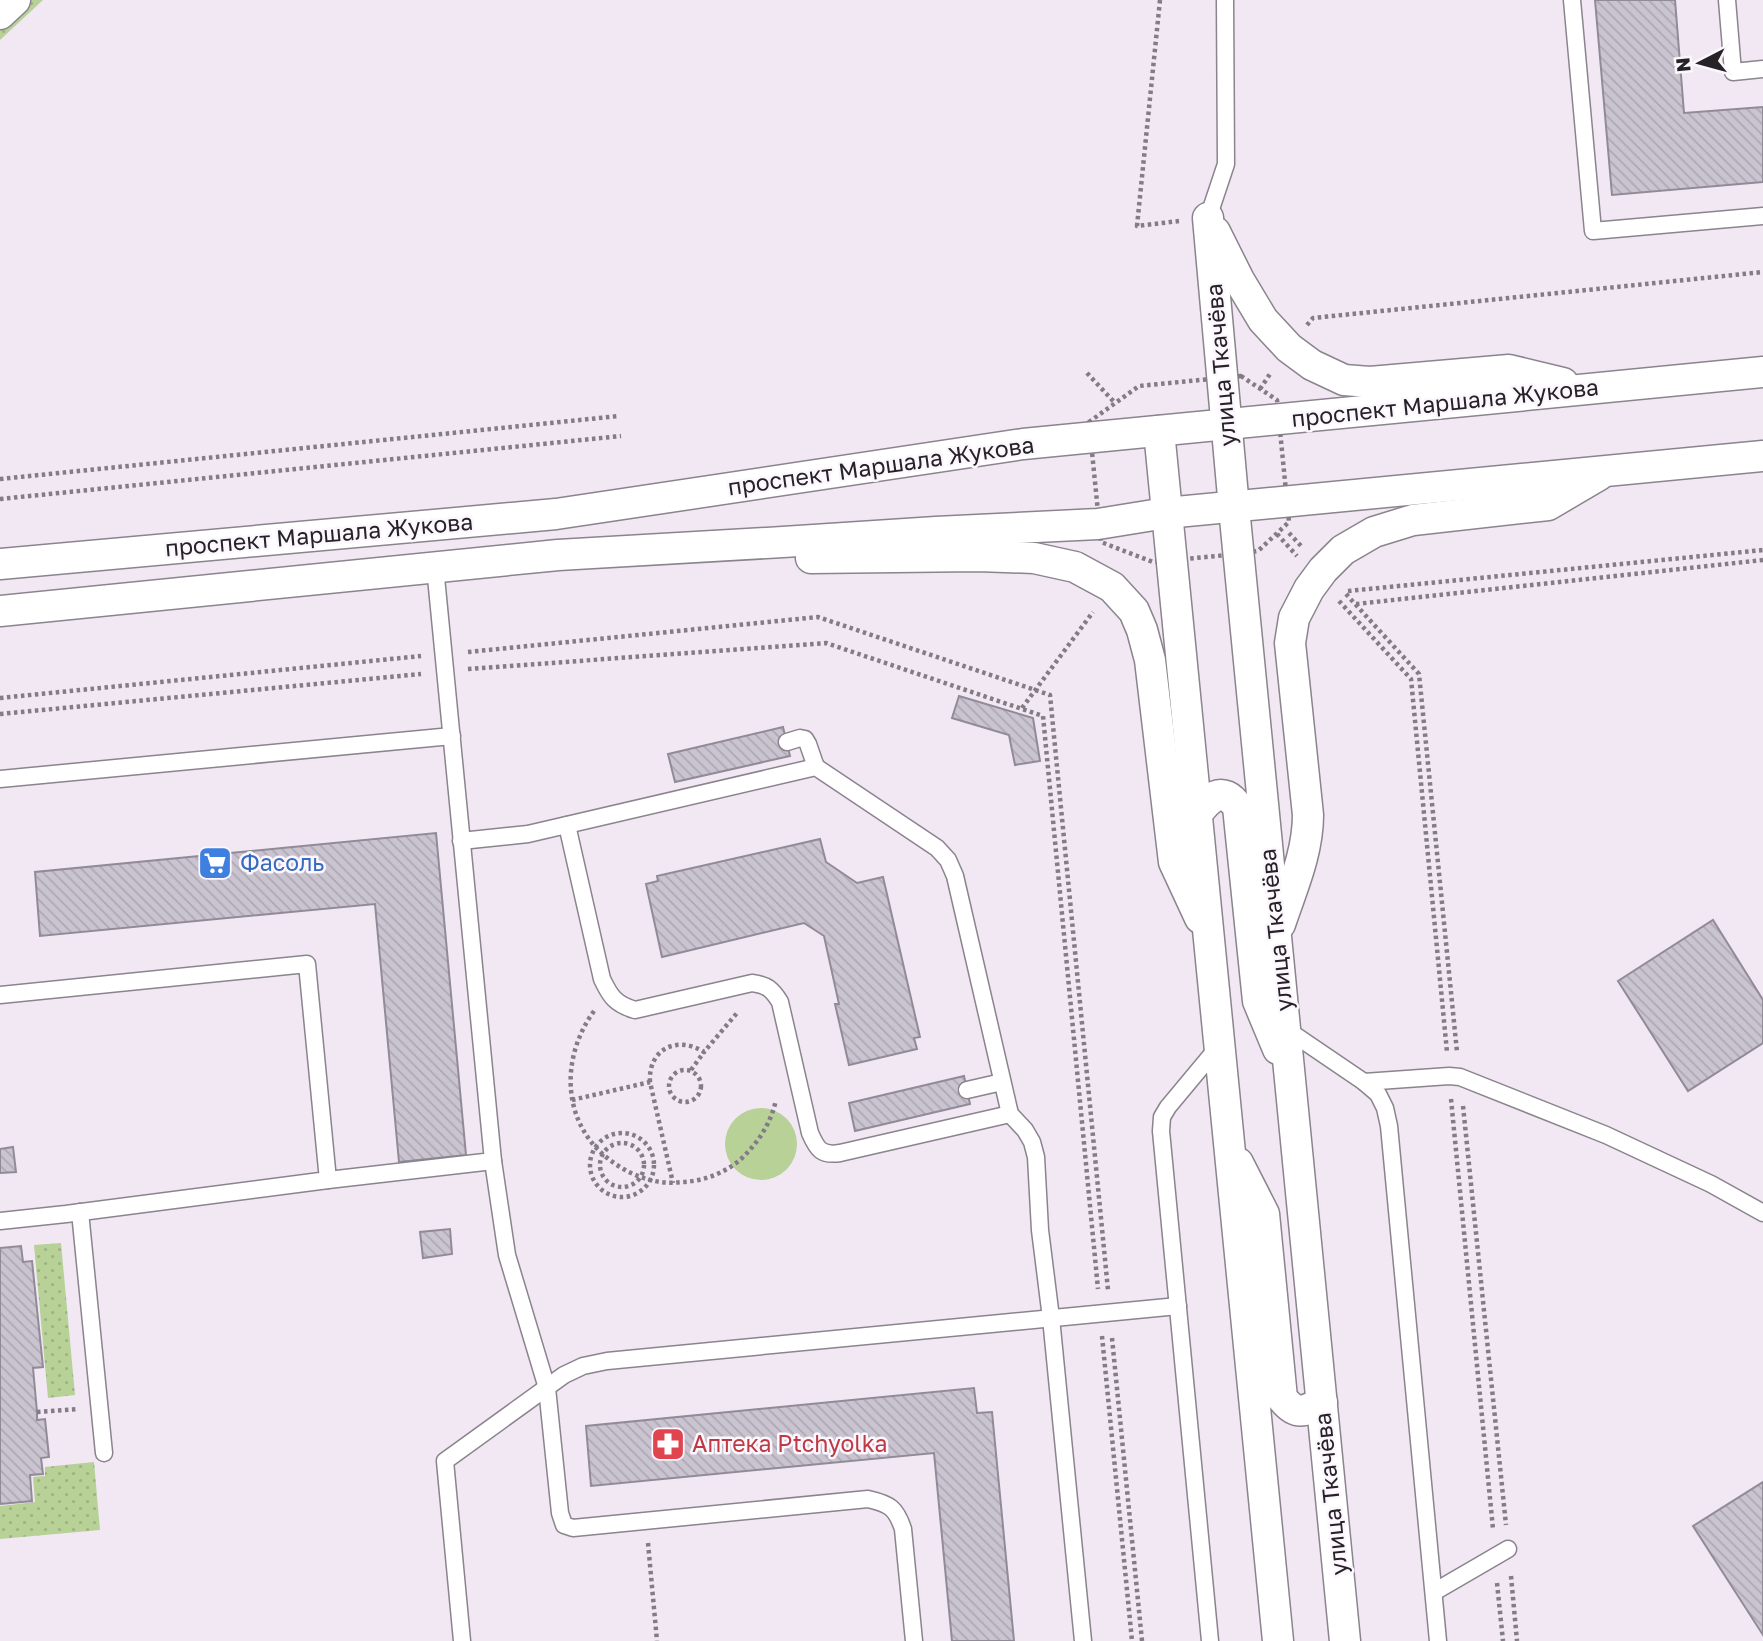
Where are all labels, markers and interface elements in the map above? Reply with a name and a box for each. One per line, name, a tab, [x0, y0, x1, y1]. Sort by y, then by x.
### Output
north arrow	[1665, 28, 1735, 98]
text: N	[1670, 56, 1695, 73]
street label: улица Ткачёва	[1199, 282, 1241, 448]
street label: проспект Маршала Жукова	[1290, 372, 1600, 432]
street label: проспект Маршала Жукова	[726, 430, 1036, 500]
street label: проспект Маршала Жукова	[164, 507, 474, 561]
supermarket icon: Фасоль	[196, 844, 234, 882]
street label: улица Ткачёва	[1253, 847, 1297, 1013]
place label: Фасоль	[240, 848, 324, 876]
street label: улица Ткачёва	[1308, 1411, 1352, 1577]
pharmacy icon: Аптека Ptchyolka	[649, 1425, 687, 1463]
place label: Аптека Ptchyolka	[692, 1429, 887, 1457]

